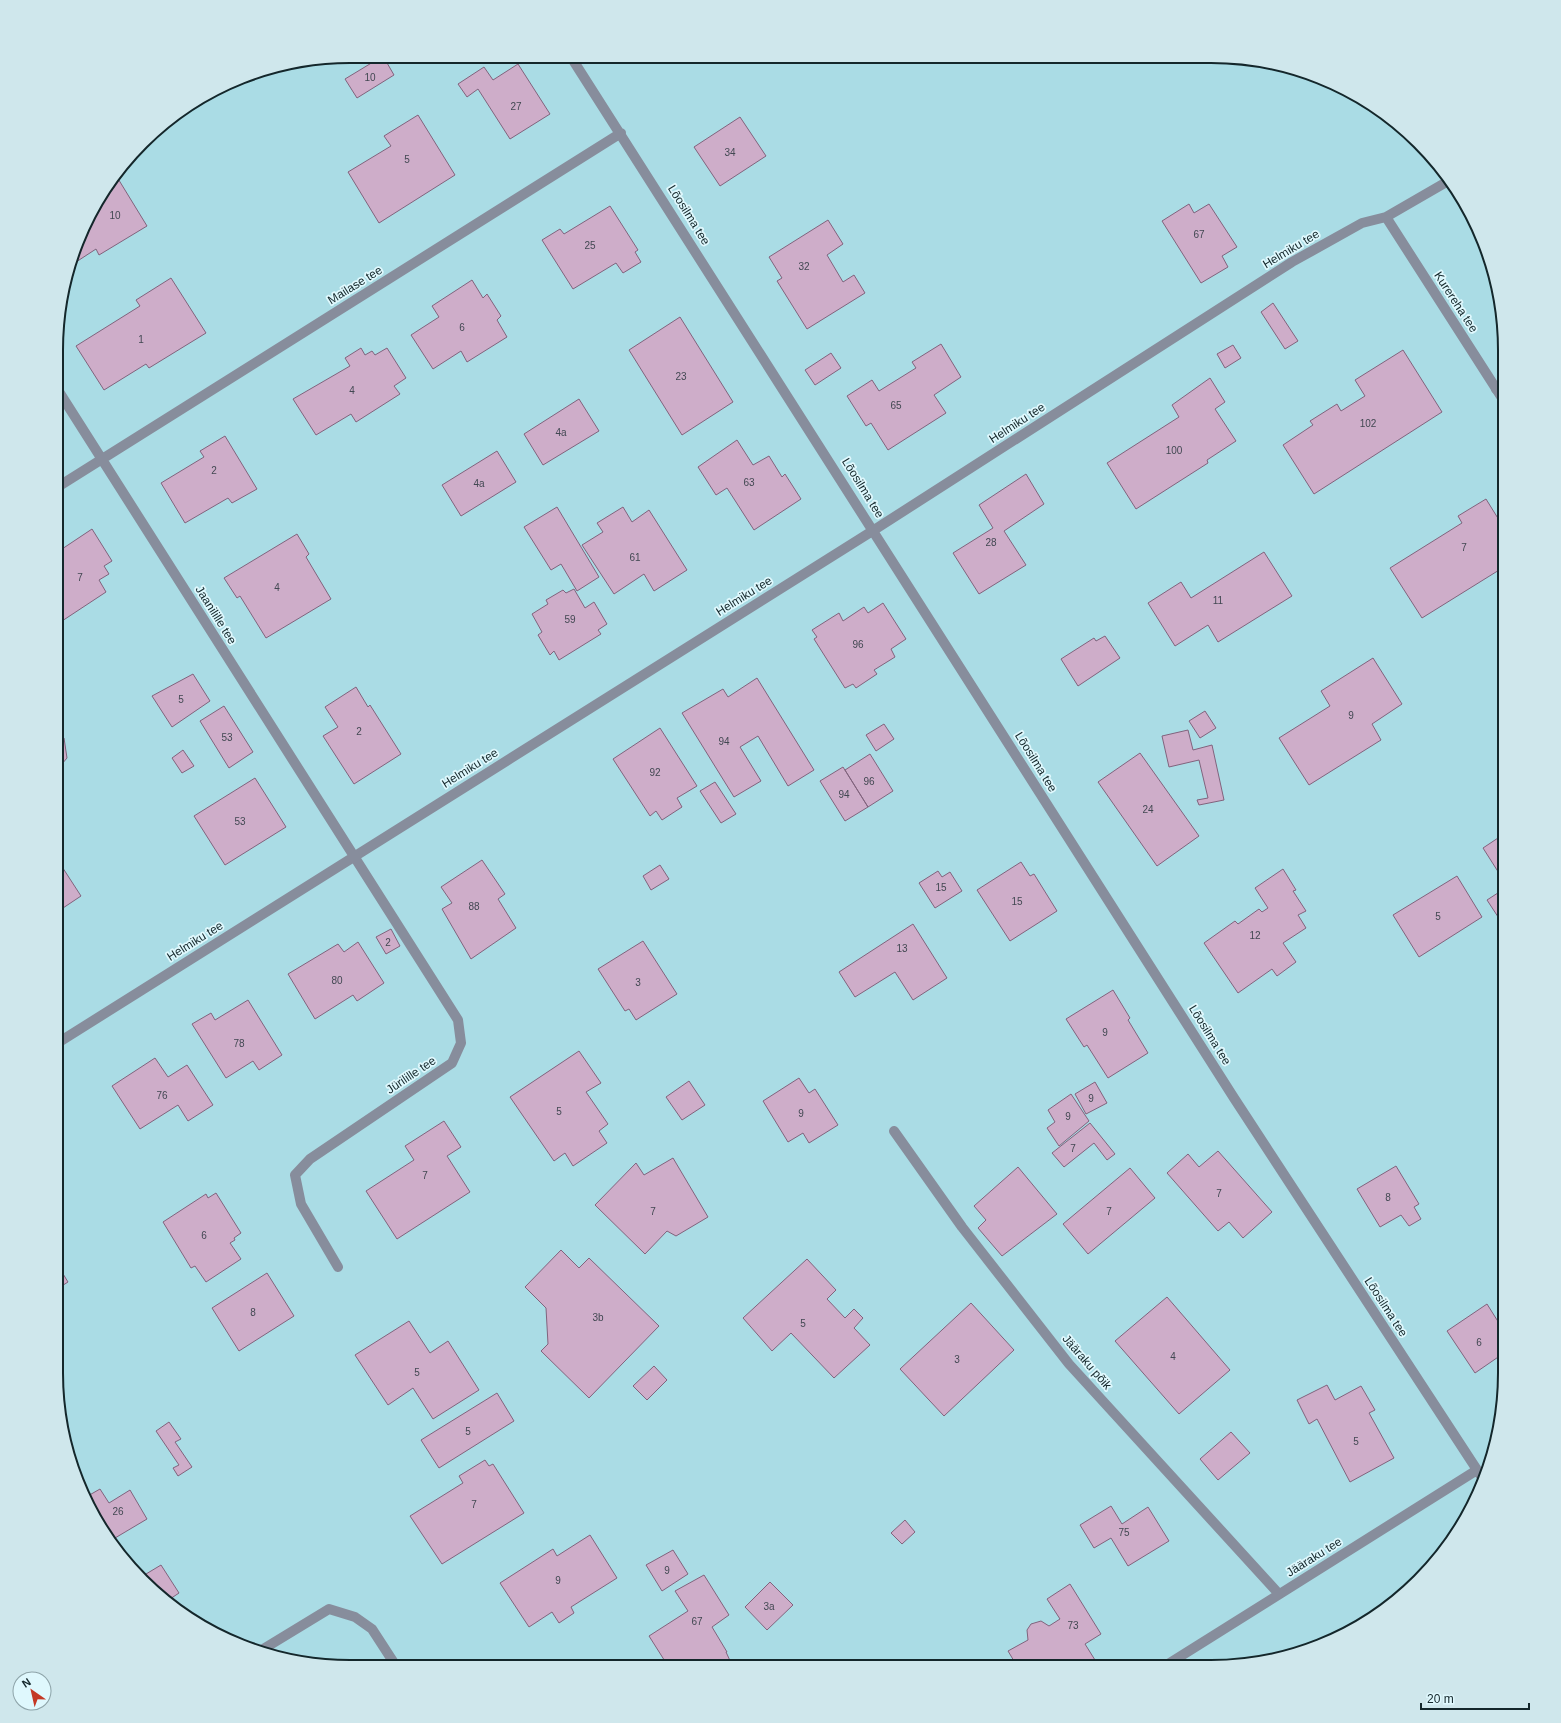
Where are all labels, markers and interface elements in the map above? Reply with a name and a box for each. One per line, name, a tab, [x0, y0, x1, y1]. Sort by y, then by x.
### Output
house number: 10	[364, 72, 376, 83]
house number: 27	[510, 101, 522, 112]
house number: 34	[724, 147, 736, 158]
house number: 5	[404, 154, 410, 165]
street label: Lõosilma tee	[665, 182, 713, 248]
house number: 10	[109, 210, 121, 221]
street label: Helmiku tee	[1260, 227, 1322, 271]
house number: 67	[1193, 229, 1205, 240]
house number: 25	[584, 240, 596, 251]
house number: 32	[798, 261, 810, 272]
street label: Mailase tee	[325, 263, 385, 307]
street label: Kurereha tee	[1431, 269, 1481, 335]
house number: 6	[459, 322, 465, 333]
house number: 1	[138, 334, 144, 345]
house number: 23	[675, 371, 687, 382]
house number: 4	[349, 385, 355, 396]
house number: 65	[890, 400, 902, 411]
street label: Helmiku tee	[987, 400, 1048, 446]
house number: 102	[1360, 418, 1377, 429]
house number: 4a	[555, 427, 567, 438]
house number: 100	[1166, 445, 1183, 456]
street label: Lõosilma tee	[839, 455, 887, 521]
house number: 2	[211, 465, 217, 476]
house number: 63	[743, 477, 755, 488]
house number: 4a	[473, 478, 485, 489]
house number: 28	[985, 537, 997, 548]
house number: 7	[1461, 542, 1467, 553]
house number: 61	[629, 552, 641, 563]
house number: 7	[77, 572, 83, 583]
street label: Helmiku tee	[713, 573, 775, 619]
house number: 4	[274, 582, 280, 593]
street label: Jaanilille tee	[193, 583, 240, 647]
house number: 11	[1213, 595, 1224, 606]
house number: 59	[564, 614, 576, 625]
house number: 96	[852, 639, 864, 650]
house number: 5	[178, 694, 184, 705]
house number: 9	[1348, 710, 1354, 721]
house number: 2	[356, 726, 362, 737]
street label: Lõosilma tee	[1012, 729, 1060, 795]
house number: 53	[221, 732, 233, 743]
house number: 94	[718, 736, 730, 747]
street label: Helmiku tee	[439, 745, 501, 791]
house number: 92	[649, 767, 661, 778]
house number: 96	[863, 776, 875, 787]
house number: 94	[838, 789, 850, 800]
house number: 24	[1142, 804, 1154, 815]
house number: 53	[234, 816, 246, 827]
house number: 15	[935, 882, 947, 893]
house number: 15	[1011, 896, 1023, 907]
house number: 88	[468, 901, 480, 912]
house number: 5	[1435, 911, 1441, 922]
street label: Helmiku tee	[164, 918, 226, 964]
house number: 12	[1249, 930, 1261, 941]
house number: 2	[385, 937, 391, 948]
house number: 13	[896, 943, 908, 954]
house number: 80	[331, 975, 343, 986]
house number: 3	[635, 977, 641, 988]
street label: Lõosilma tee	[1186, 1002, 1234, 1068]
house number: 9	[1102, 1027, 1108, 1038]
house number: 78	[233, 1038, 245, 1049]
street label: Jürilille tee	[384, 1053, 439, 1097]
house number: 76	[156, 1090, 168, 1101]
house number: 9	[1088, 1093, 1094, 1104]
house number: 5	[556, 1106, 562, 1117]
house number: 9	[798, 1108, 804, 1119]
house number: 9	[1065, 1111, 1071, 1122]
house number: 7	[1070, 1143, 1076, 1154]
house number: 7	[422, 1170, 428, 1181]
house number: 7	[1216, 1188, 1222, 1199]
house number: 8	[1385, 1192, 1391, 1203]
house number: 7	[650, 1206, 656, 1217]
house number: 7	[1106, 1206, 1112, 1217]
house number: 6	[201, 1230, 207, 1241]
street label: Lõosilma tee	[1362, 1275, 1411, 1340]
house number: 8	[250, 1307, 256, 1318]
house number: 3b	[592, 1312, 604, 1323]
house number: 5	[800, 1318, 806, 1329]
street label: Jääraku põik	[1059, 1332, 1115, 1393]
house number: 6	[1476, 1337, 1482, 1348]
house number: 4	[1170, 1351, 1176, 1362]
house number: 3	[954, 1354, 960, 1365]
house number: 5	[414, 1367, 420, 1378]
house number: 5	[465, 1426, 471, 1437]
house number: 5	[1353, 1436, 1359, 1447]
house number: 7	[471, 1499, 477, 1510]
house number: 26	[112, 1506, 124, 1517]
house number: 75	[1118, 1527, 1130, 1538]
street label: Jääraku tee	[1284, 1534, 1345, 1580]
house number: 9	[664, 1565, 670, 1576]
house number: 9	[555, 1575, 561, 1586]
house number: 3a	[763, 1601, 775, 1612]
house number: 67	[691, 1616, 703, 1627]
house number: 73	[1067, 1620, 1079, 1631]
north arrow	[12, 1671, 52, 1711]
text: N	[20, 1675, 33, 1690]
scale bar	[1421, 1685, 1529, 1711]
text: 20 m	[1427, 1692, 1454, 1706]

